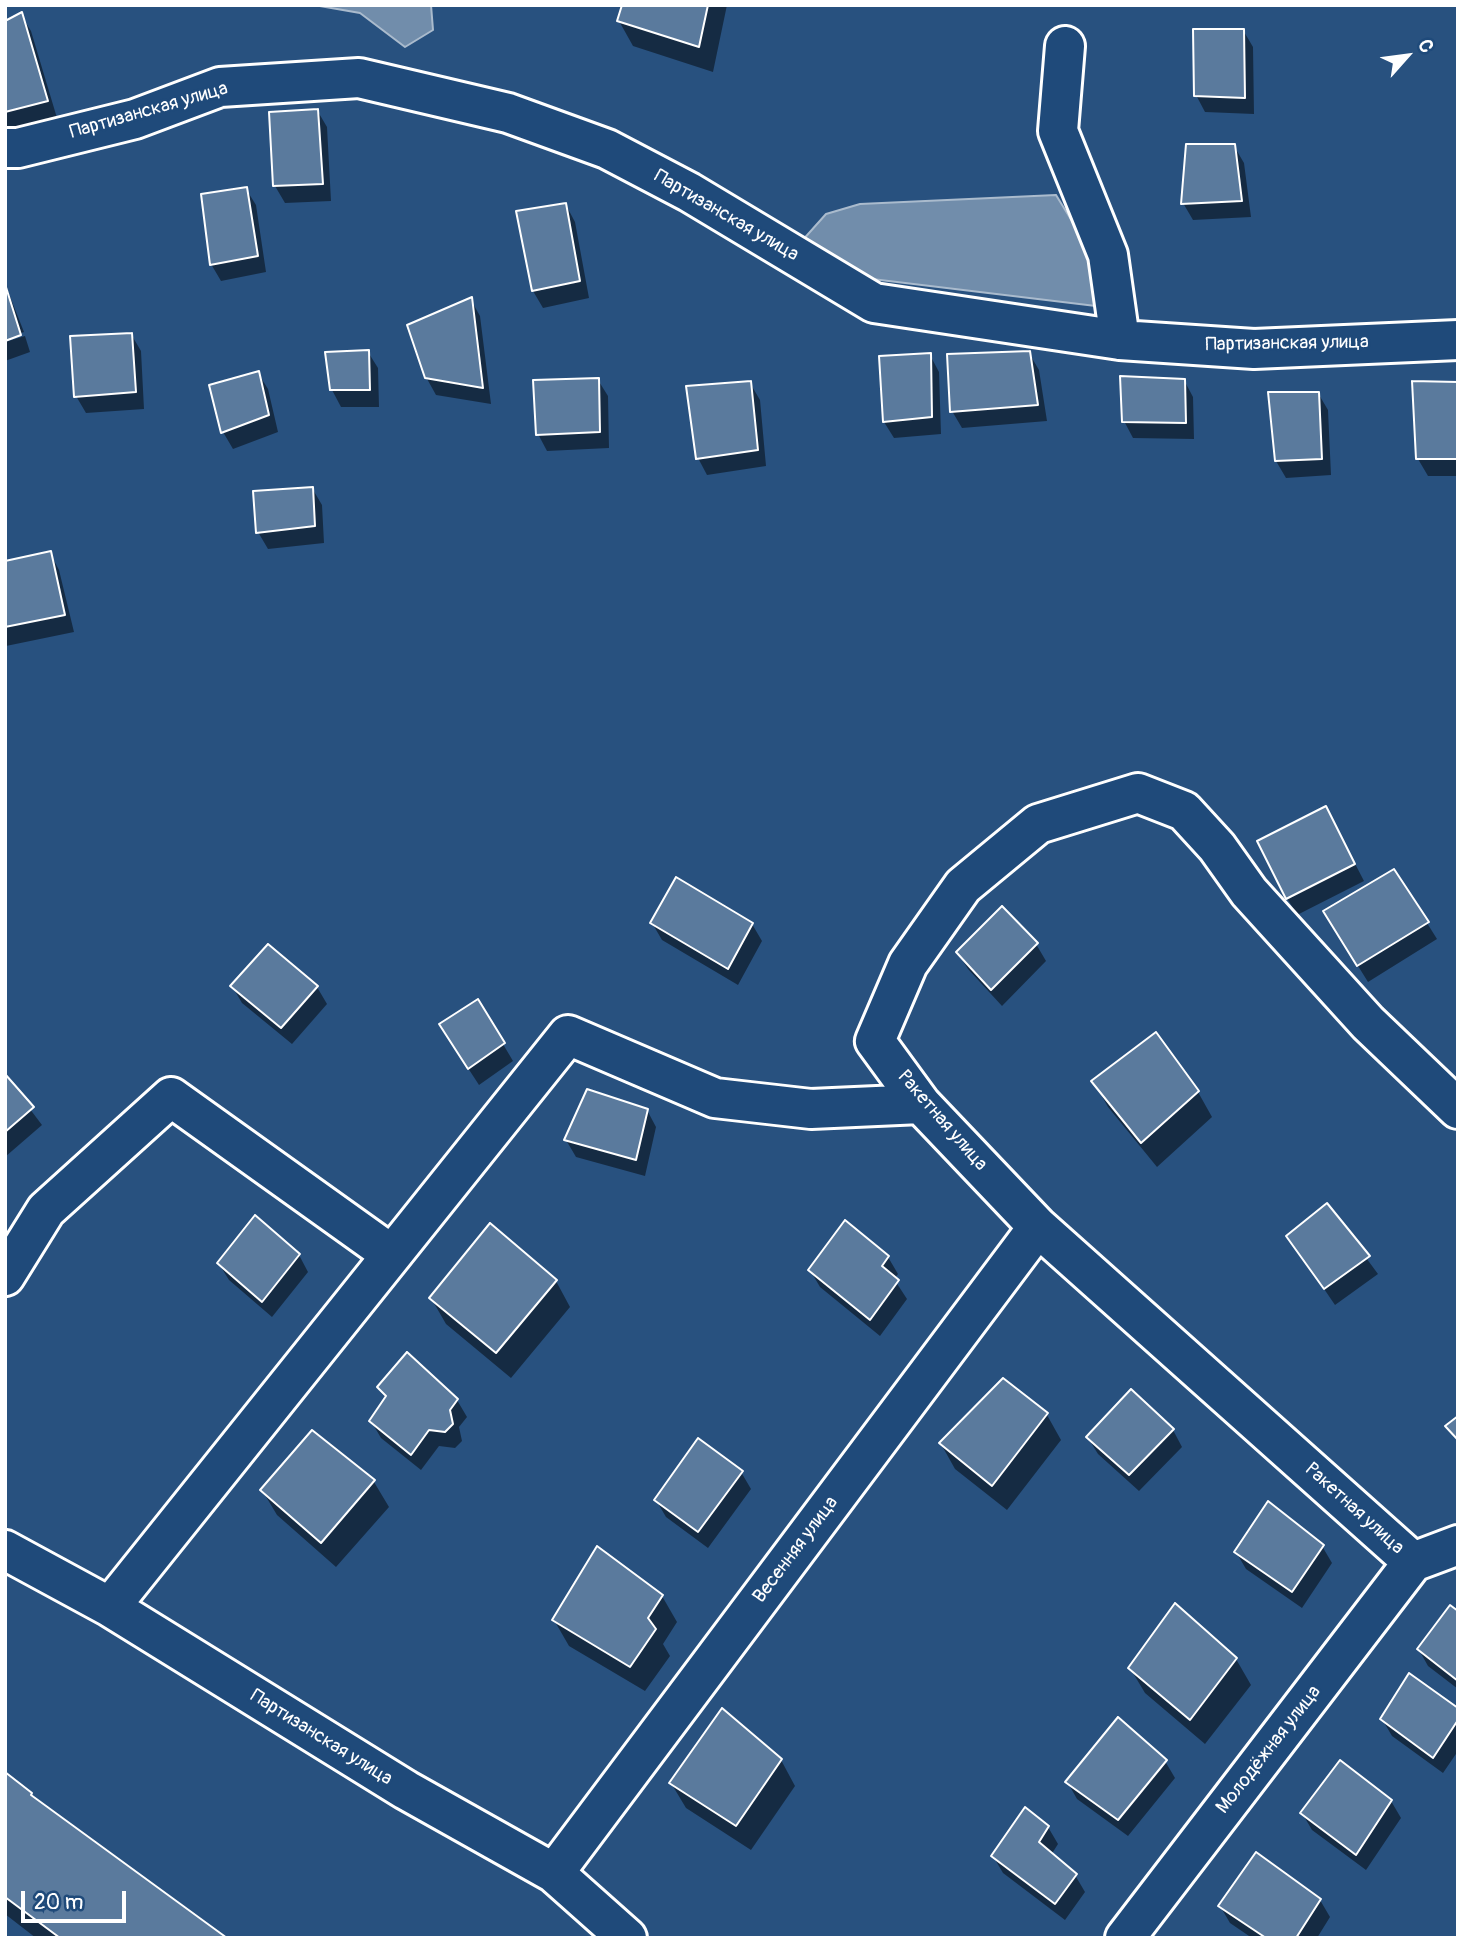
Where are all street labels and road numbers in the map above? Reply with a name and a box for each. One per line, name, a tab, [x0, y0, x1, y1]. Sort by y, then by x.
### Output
street label: Партизанская улица	[67, 78, 231, 144]
street label: Партизанская улица	[650, 165, 802, 267]
street label: Партизанская улица	[1205, 331, 1369, 357]
street label: Ракетная улица	[892, 1066, 992, 1176]
street label: Ракетная улица	[1300, 1458, 1408, 1560]
street label: Весенняя улица	[749, 1492, 843, 1608]
street label: Молодёжная улица	[1212, 1681, 1326, 1819]
street label: Партизанская улица	[246, 1685, 396, 1791]

